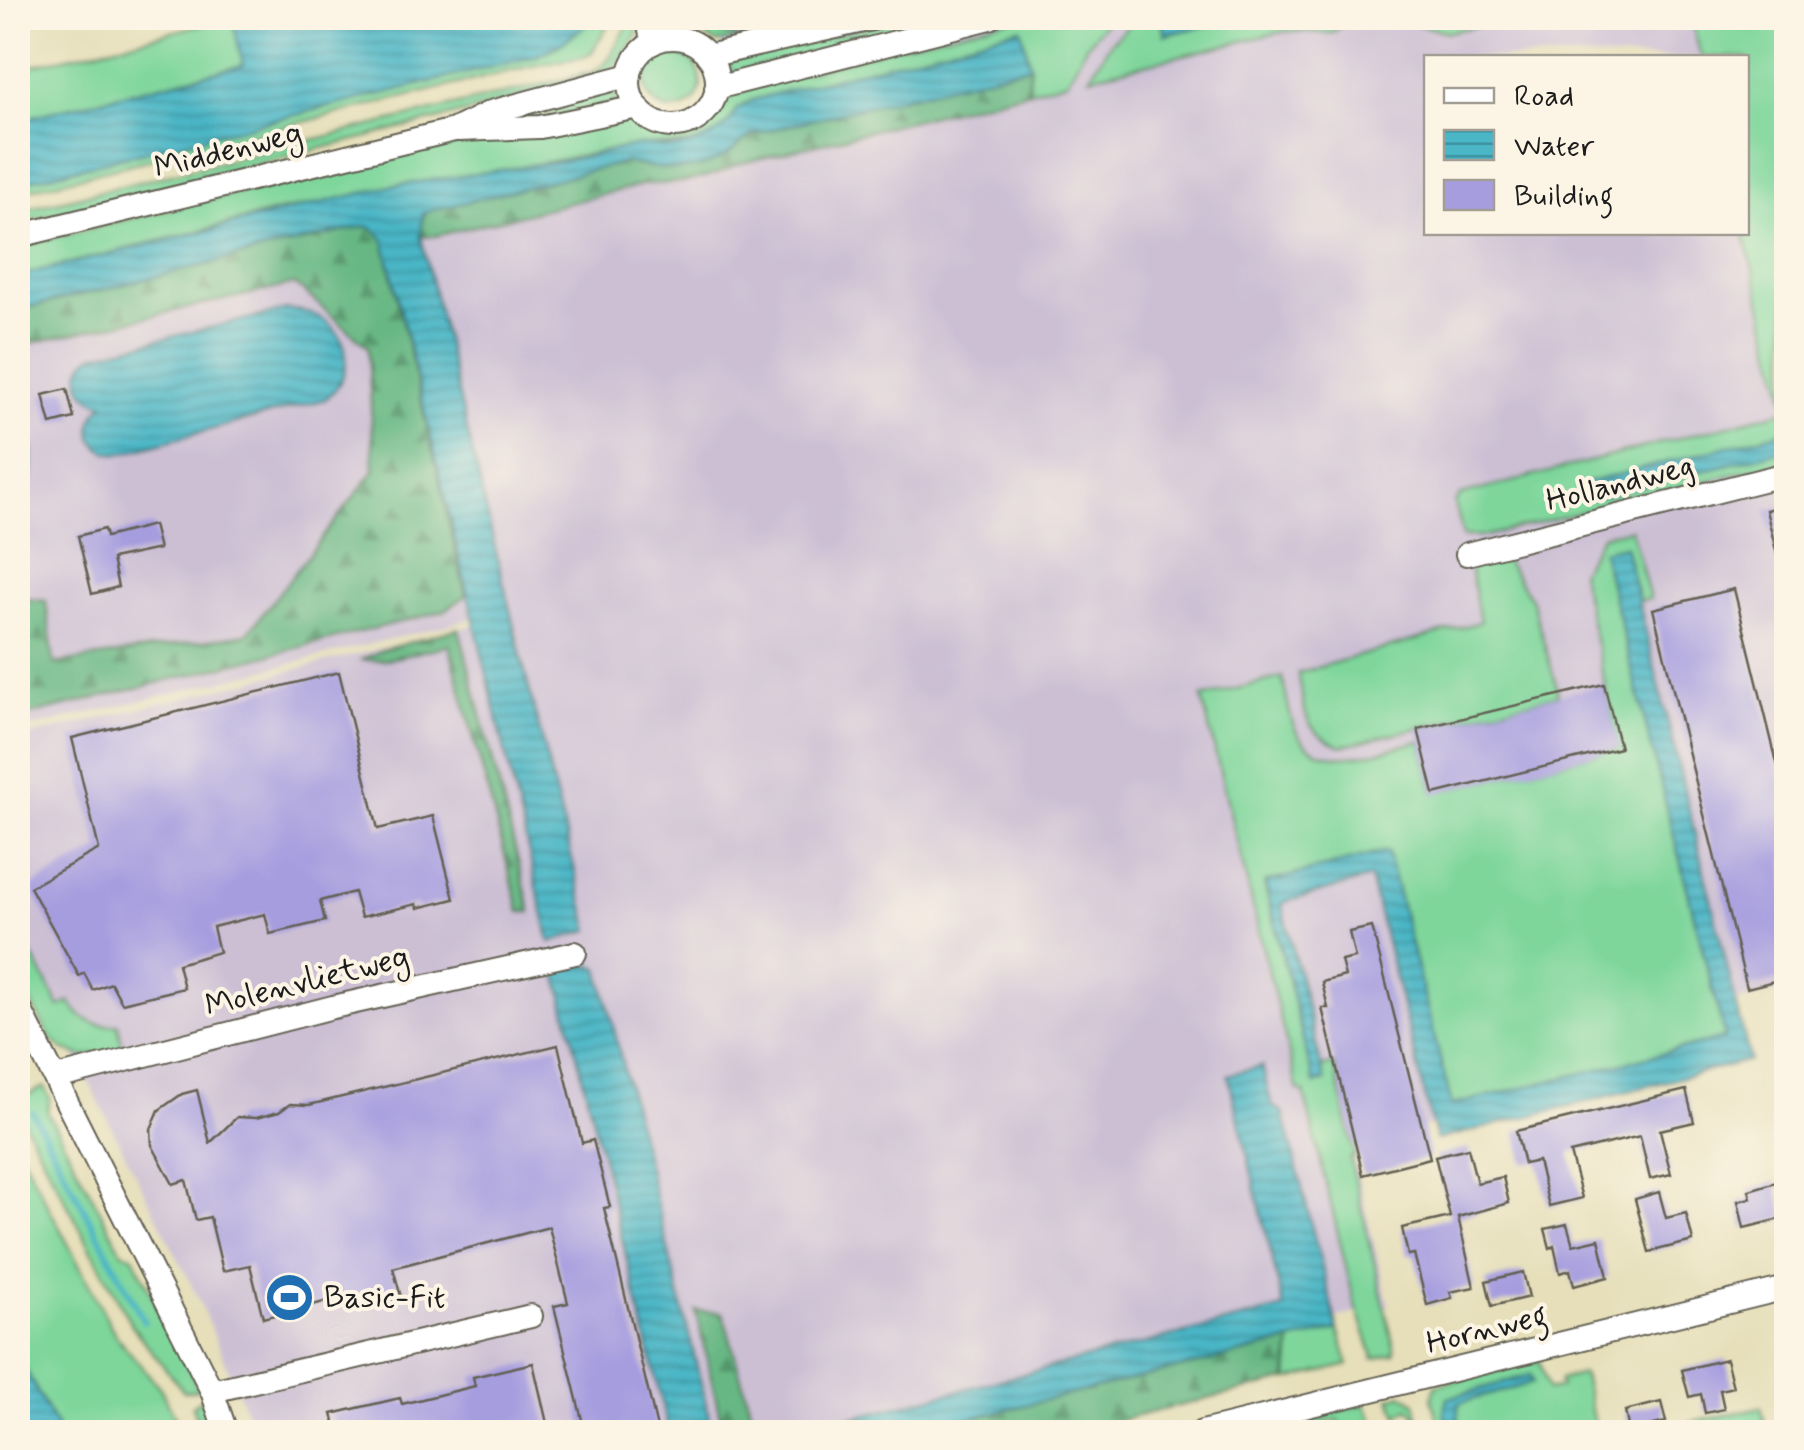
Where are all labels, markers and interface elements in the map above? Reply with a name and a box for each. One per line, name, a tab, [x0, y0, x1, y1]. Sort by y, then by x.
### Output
legend	[1424, 55, 1749, 235]
text: Road	[1514, 77, 1574, 116]
street label: Middenweg	[150, 112, 307, 192]
text: Water	[1514, 127, 1595, 166]
text: Building	[1514, 177, 1613, 219]
street label: Hollandweg	[1542, 445, 1698, 523]
street label: Molenvlietweg	[201, 936, 414, 1030]
sports icon: Basic-Fit	[263, 1272, 315, 1324]
place label: Basic-Fit	[324, 1277, 445, 1319]
street label: Hornweg	[1422, 1295, 1553, 1368]

